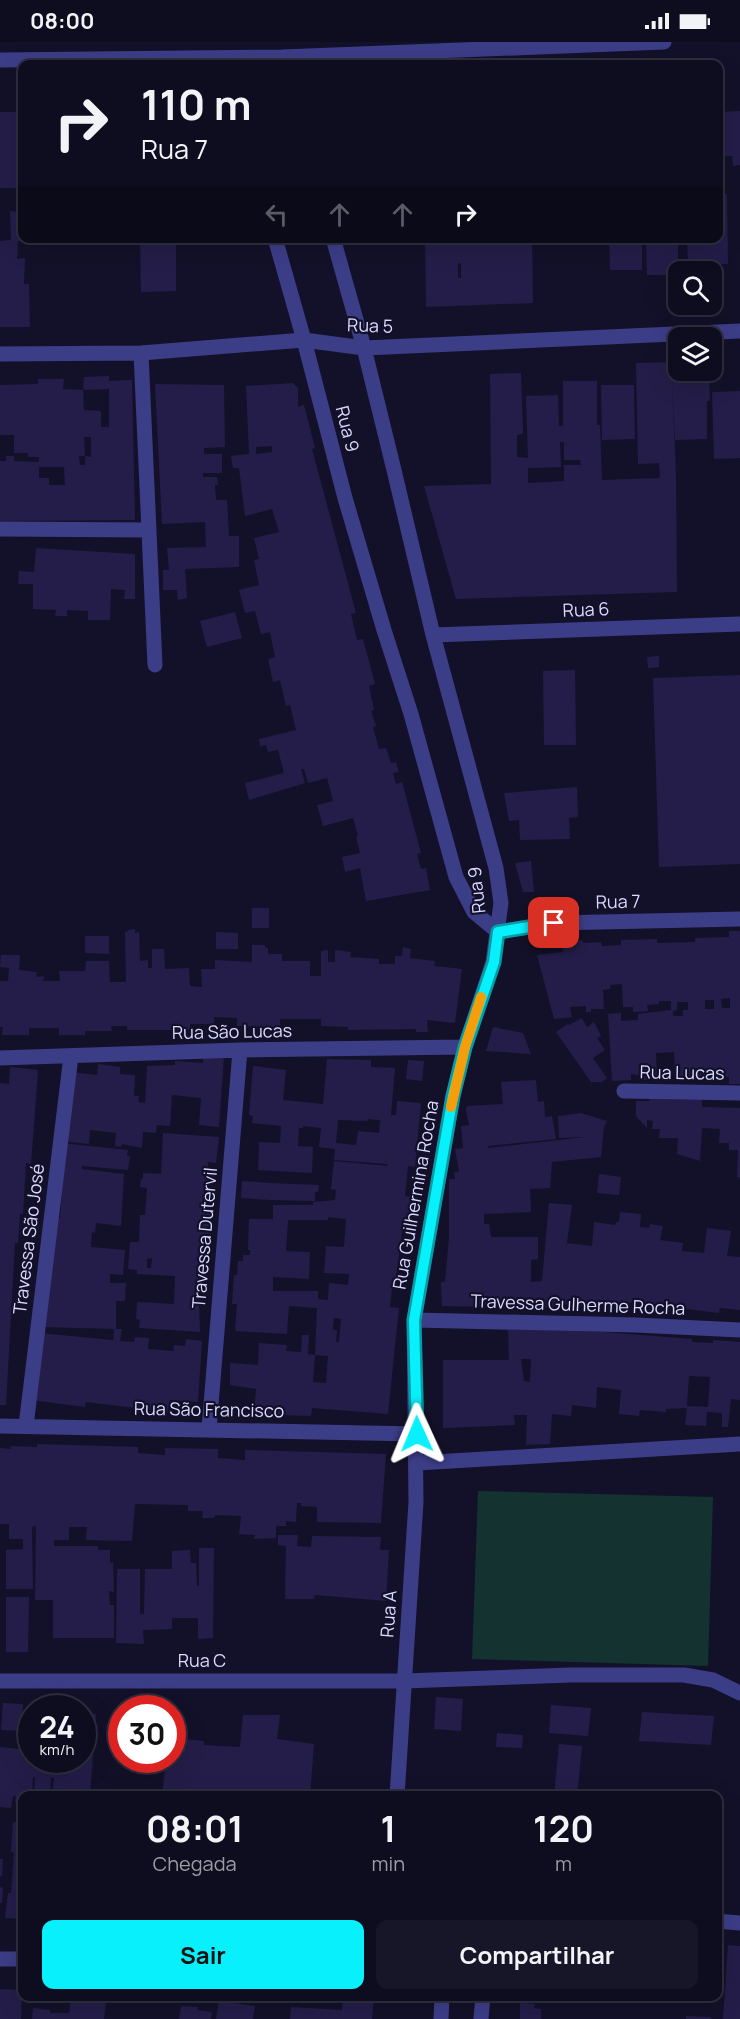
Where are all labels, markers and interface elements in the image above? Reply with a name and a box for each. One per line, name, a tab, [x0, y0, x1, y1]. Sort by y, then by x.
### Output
text: 08:00	[30, 6, 94, 36]
text: 110 m	[141, 75, 252, 133]
icon: right	[42, 84, 120, 162]
text: Rua 7	[141, 130, 208, 167]
icon: left	[260, 198, 293, 231]
icon: ahead	[323, 198, 356, 231]
icon: ahead	[386, 198, 419, 231]
icon: right	[449, 198, 482, 231]
map controls	[668, 261, 722, 381]
button: search	[668, 261, 722, 315]
street label: Rua 5	[347, 312, 393, 338]
button: layers	[668, 327, 722, 381]
street label: Rua 9	[331, 403, 365, 454]
street label: Rua 6	[562, 596, 610, 622]
street label: Rua 9	[462, 866, 490, 915]
street label: Rua 7	[595, 889, 641, 913]
pin	[528, 897, 579, 948]
icon: arrive	[537, 906, 570, 939]
street label: Rua São Lucas	[172, 1018, 292, 1044]
street label: Rua Lucas	[639, 1059, 725, 1085]
street label: Rua Guilhermina Rocha	[387, 1098, 443, 1291]
street label: Travessa São José	[7, 1162, 49, 1316]
street label: Travessa Dutervil	[186, 1166, 222, 1309]
street label: Travessa Gulherme Rocha	[470, 1288, 686, 1320]
street label: Rua São Francisco	[134, 1396, 284, 1422]
position arrow	[385, 1402, 449, 1466]
street label: Rua A	[374, 1589, 402, 1638]
street label: Rua C	[178, 1648, 226, 1672]
speed limit sign: 30	[108, 1695, 186, 1773]
text: 24	[39, 1706, 75, 1747]
text: km/h	[40, 1739, 74, 1760]
text: 08:01	[146, 1804, 244, 1853]
text: 1	[380, 1804, 396, 1853]
text: 120	[533, 1804, 594, 1853]
text: Chegada	[153, 1850, 237, 1877]
text: min	[372, 1850, 405, 1877]
text: m	[555, 1850, 572, 1877]
button: Sair	[42, 1920, 364, 1989]
button: Compartilhar	[376, 1920, 698, 1989]

